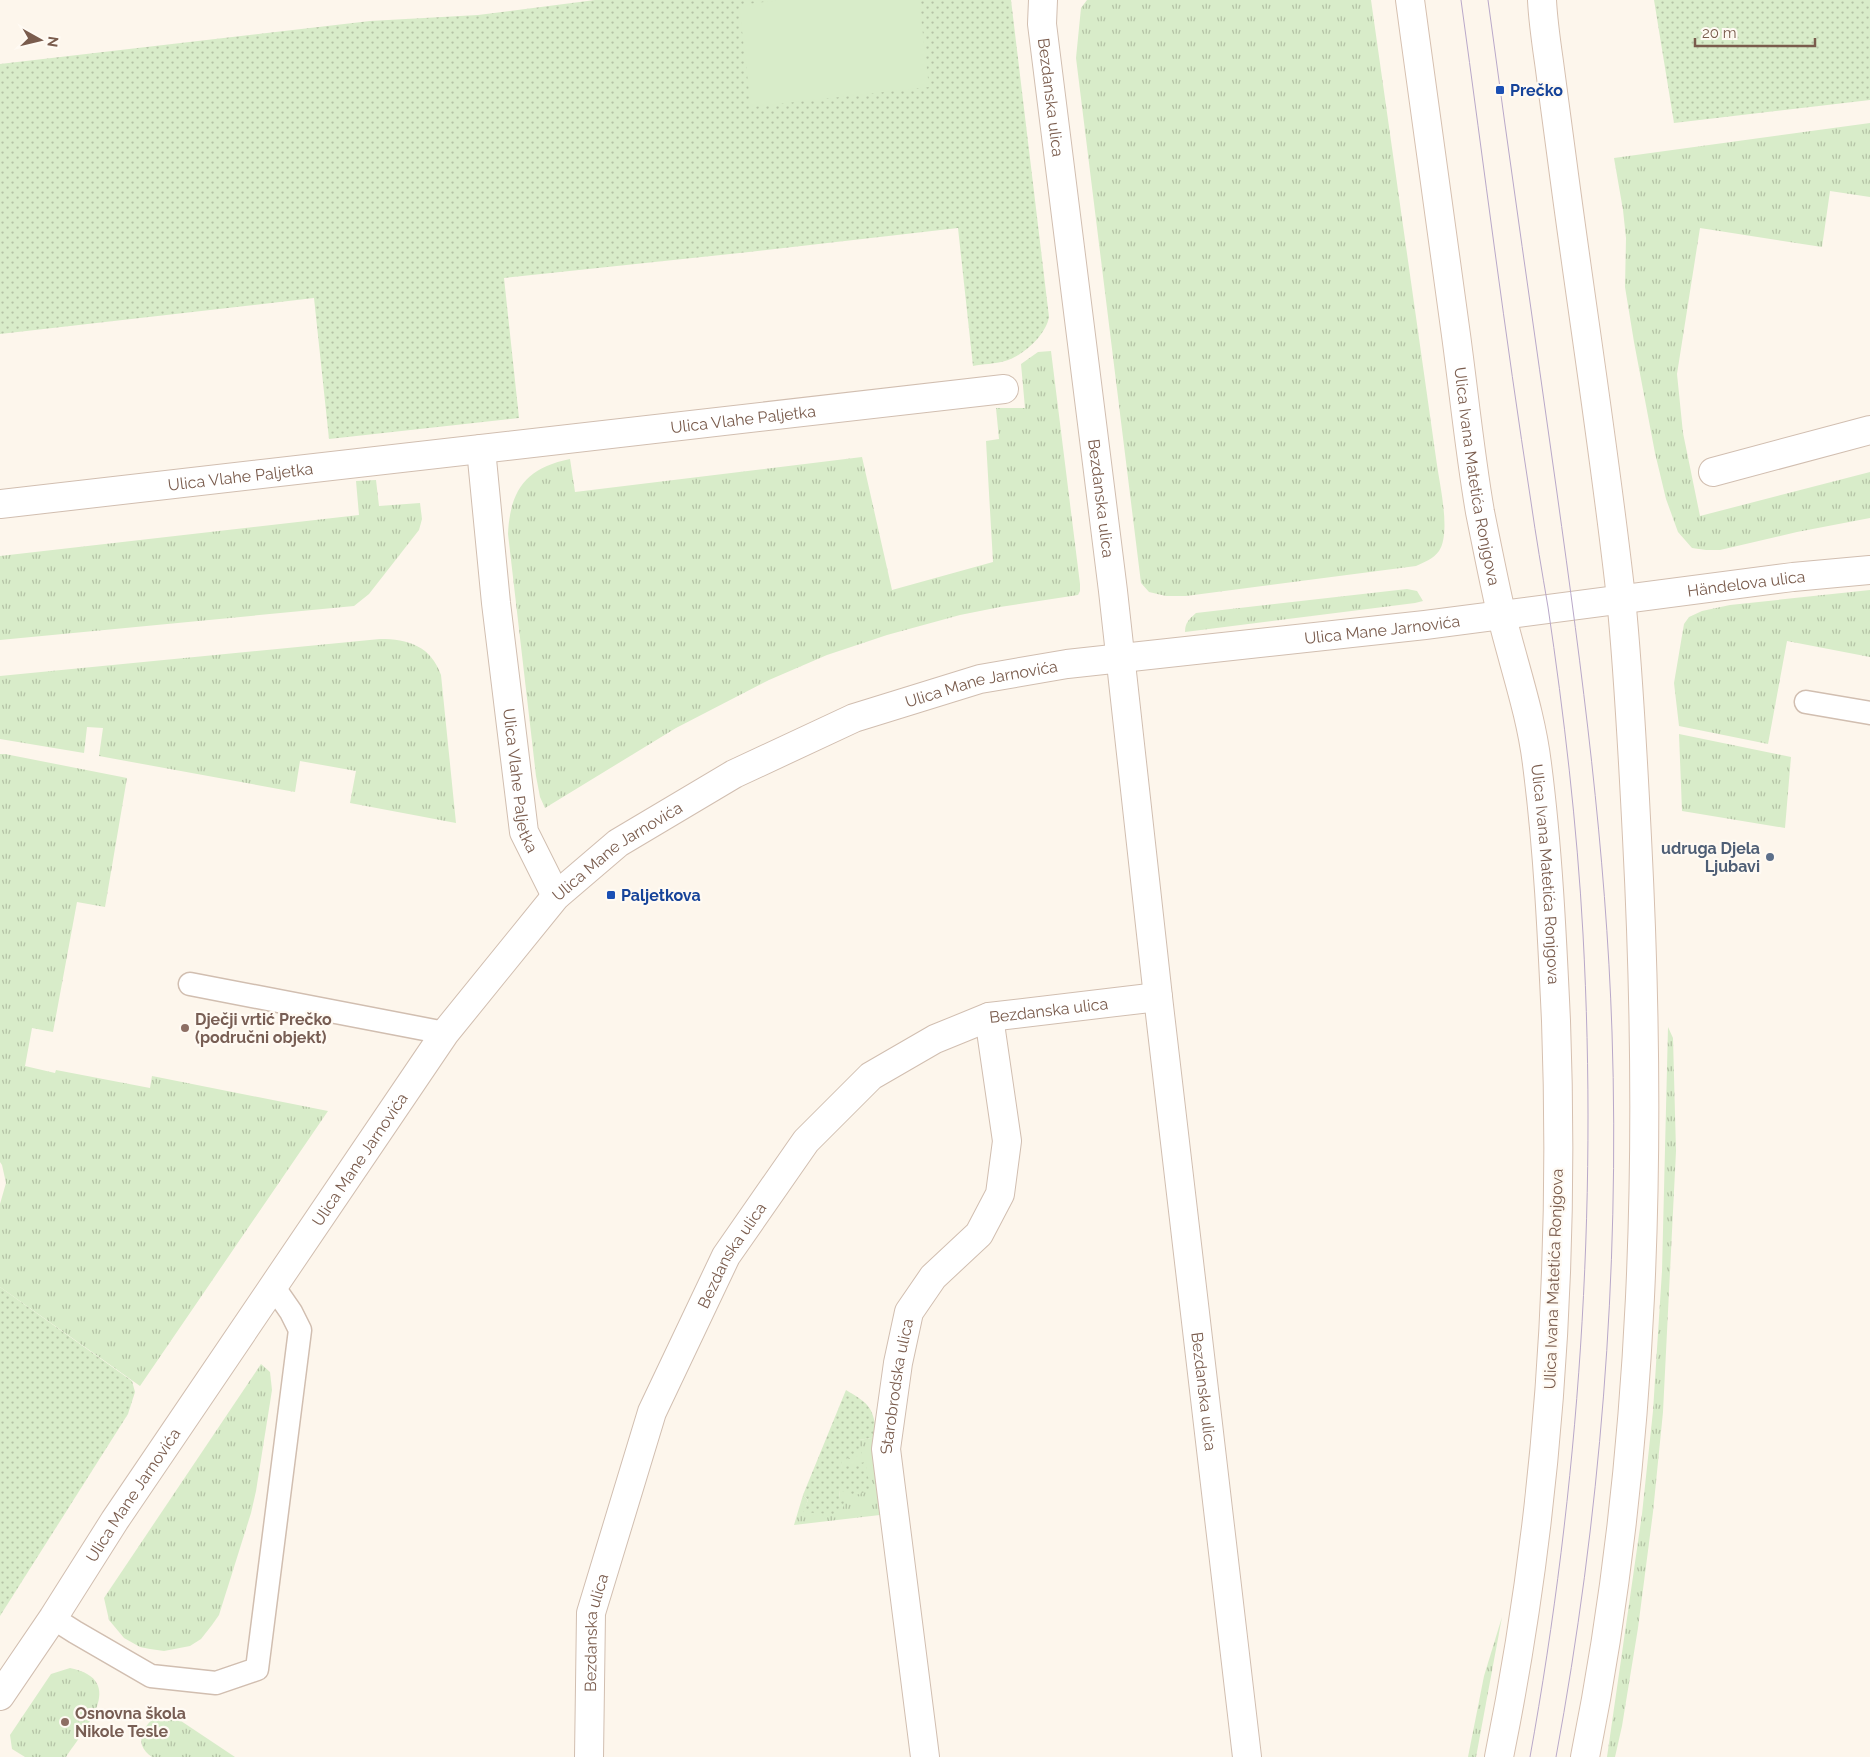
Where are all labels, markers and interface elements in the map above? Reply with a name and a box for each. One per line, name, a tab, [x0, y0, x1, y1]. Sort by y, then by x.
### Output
north arrow	[15, 15, 65, 65]
scale bar	[1695, 15, 1815, 47]
text: 20 m	[1702, 24, 1737, 42]
text: N	[44, 35, 62, 48]
street label: Bezdanska ulica	[1034, 37, 1068, 158]
place label: Prečko	[1510, 81, 1563, 100]
marker: Prečko	[1494, 84, 1506, 96]
street label: Ulica Ivana Matetića Ronjgova	[1450, 366, 1504, 587]
street label: Ulica Vlahe Paljetka	[669, 402, 817, 437]
street label: Bezdanska ulica	[1084, 438, 1118, 559]
street label: Ulica Vlahe Paljetka	[167, 459, 314, 495]
street label: Händelova ulica	[1686, 567, 1806, 601]
street label: Ulica Mane Jarnovića	[1303, 612, 1461, 648]
street label: Ulica Mane Jarnovića	[903, 657, 1059, 712]
street label: Ulica Vlahe Paljetka	[499, 707, 542, 856]
street label: Ulica Ivana Matetića Ronjgova	[1527, 763, 1563, 985]
street label: Ulica Mane Jarnovića	[549, 798, 686, 905]
place label: udruga Djela Ljubavi	[1661, 839, 1760, 876]
marker: udruga Djela Ljubavi	[1764, 851, 1776, 863]
place label: Paljetkova	[621, 886, 701, 905]
marker: Paljetkova	[605, 889, 617, 901]
street label: Bezdanska ulica	[988, 994, 1109, 1027]
place label: Dječji vrtić Prečko (područni objekt)	[195, 1010, 332, 1047]
marker: Dječji vrtić Prečko (područni objekt)	[179, 1022, 191, 1034]
street label: Ulica Mane Jarnovića	[308, 1089, 412, 1230]
street label: Ulica Ivana Matetića Ronjgova	[1540, 1168, 1567, 1390]
street label: Bezdanska ulica	[694, 1199, 770, 1311]
street label: Starobrodska ulica	[876, 1317, 917, 1455]
street label: Bezdanska ulica	[1187, 1331, 1220, 1452]
street label: Ulica Mane Jarnovića	[82, 1425, 184, 1566]
street label: Bezdanska ulica	[581, 1571, 612, 1692]
place label: Osnovna škola Nikole Tesle	[75, 1704, 186, 1741]
marker: Osnovna škola Nikole Tesle	[59, 1716, 71, 1728]

